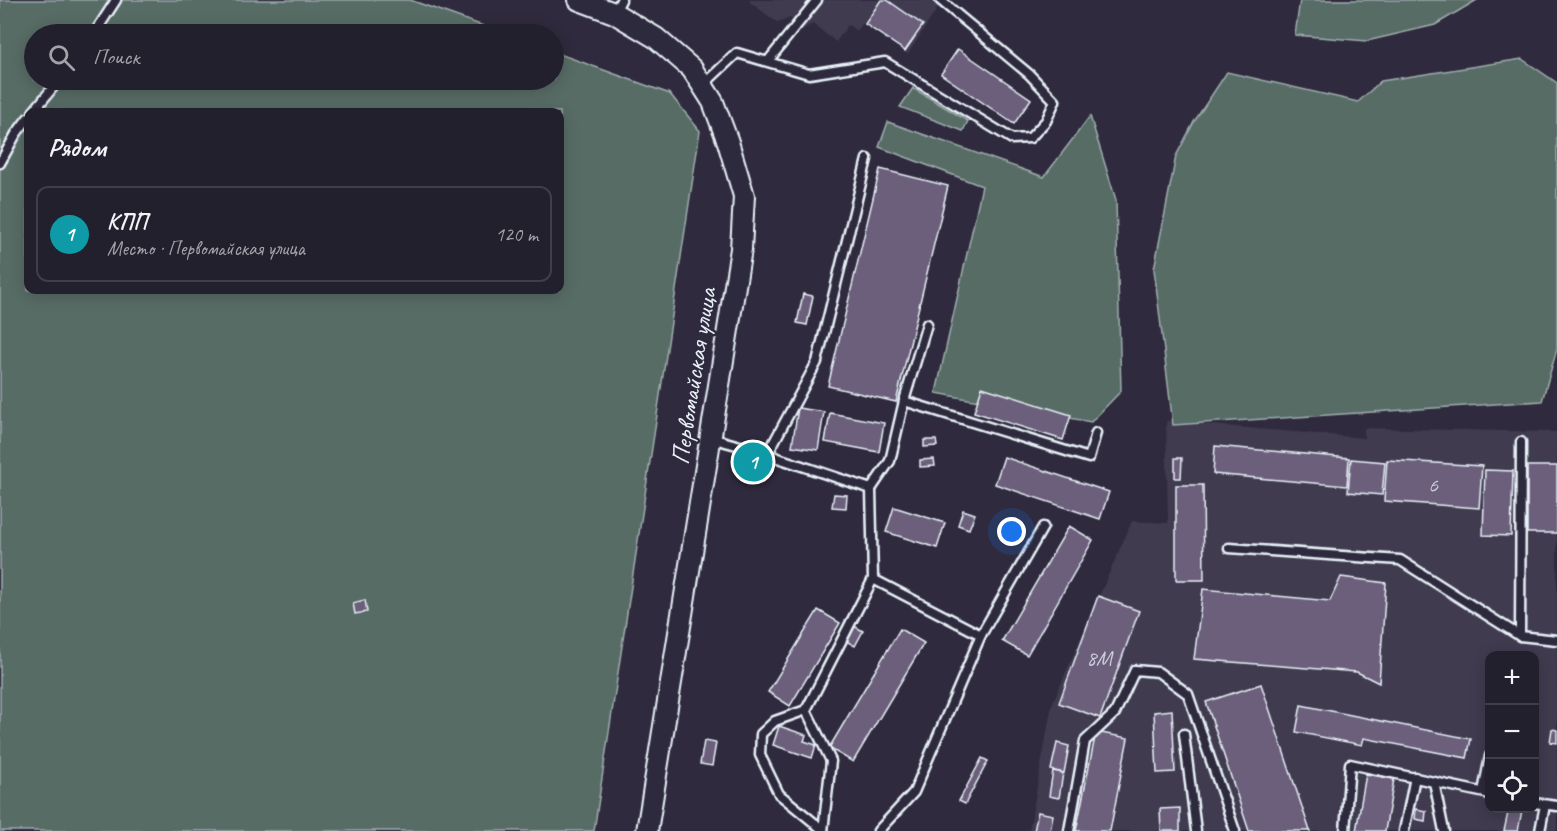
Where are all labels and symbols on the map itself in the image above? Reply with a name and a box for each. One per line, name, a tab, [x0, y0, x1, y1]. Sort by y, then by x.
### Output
street label: Первомайская улица	[663, 284, 724, 467]
pin: 1	[734, 440, 772, 484]
house number: 6	[1428, 471, 1439, 499]
your location	[997, 517, 1026, 546]
house number: 8М	[1086, 644, 1114, 672]

